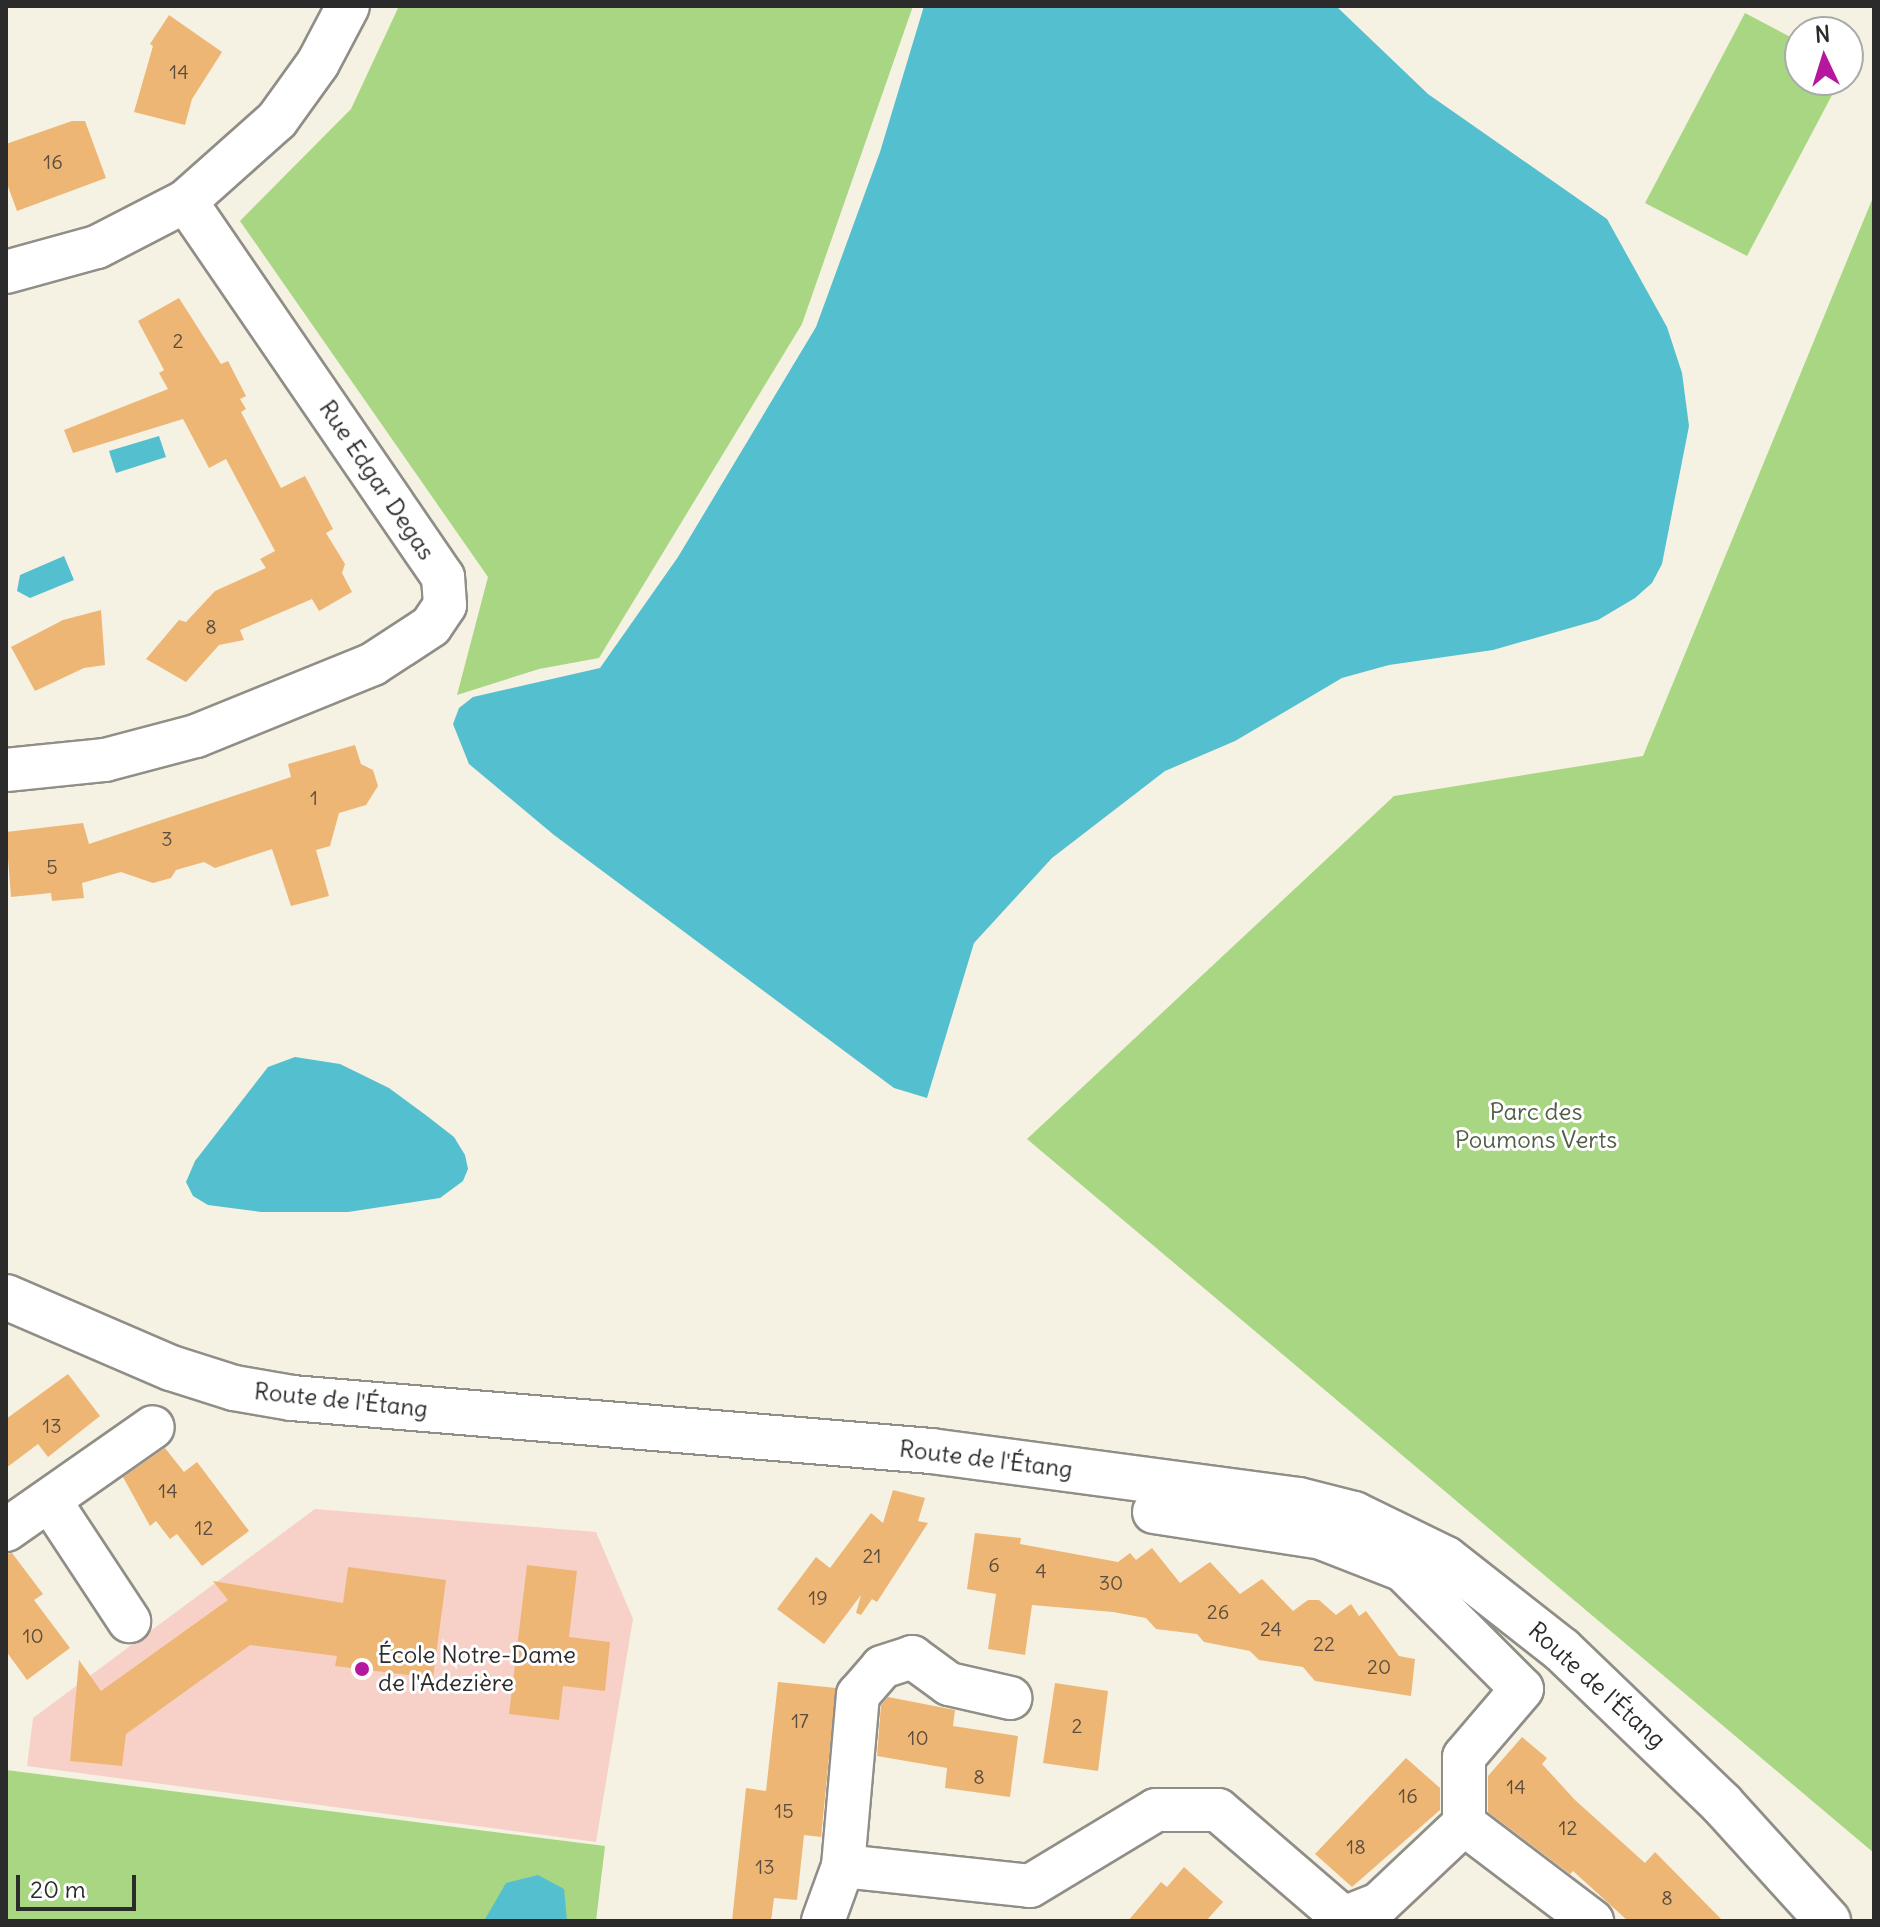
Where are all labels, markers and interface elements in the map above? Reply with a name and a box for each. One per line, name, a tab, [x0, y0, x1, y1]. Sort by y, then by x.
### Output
north arrow	[1784, 16, 1864, 96]
text: N	[1814, 20, 1831, 49]
house number: 14	[169, 59, 189, 83]
house number: 16	[43, 149, 63, 173]
house number: 2	[173, 328, 183, 352]
street label: Rue Edgar Degas	[313, 395, 441, 565]
house number: 8	[205, 614, 217, 638]
house number: 1	[310, 785, 318, 809]
house number: 3	[161, 826, 173, 850]
house number: 5	[46, 854, 58, 878]
park label: Parc des Poumons Verts	[1455, 1098, 1617, 1154]
street label: Route de l'Étang	[253, 1377, 429, 1423]
house number: 13	[42, 1413, 62, 1437]
street label: Route de l'Étang	[898, 1434, 1074, 1484]
house number: 14	[158, 1478, 178, 1502]
house number: 12	[195, 1515, 213, 1539]
house number: 21	[863, 1543, 881, 1567]
house number: 6	[988, 1552, 1000, 1576]
house number: 4	[1035, 1558, 1047, 1582]
house number: 30	[1099, 1570, 1123, 1594]
house number: 19	[808, 1585, 828, 1609]
house number: 26	[1207, 1599, 1229, 1623]
house number: 24	[1260, 1616, 1282, 1640]
street label: Route de l'Étang	[1523, 1616, 1671, 1754]
house number: 10	[22, 1623, 44, 1647]
house number: 22	[1313, 1631, 1335, 1655]
place label: École Notre-Dame de l'Adezière	[378, 1641, 576, 1697]
house number: 20	[1367, 1654, 1391, 1678]
marker: École Notre-Dame de l'Adezière	[353, 1660, 371, 1678]
house number: 17	[791, 1708, 809, 1732]
house number: 2	[1072, 1713, 1082, 1737]
house number: 10	[907, 1725, 929, 1749]
house number: 8	[973, 1764, 985, 1788]
house number: 14	[1506, 1774, 1526, 1798]
house number: 16	[1398, 1783, 1418, 1807]
house number: 15	[774, 1798, 794, 1822]
house number: 12	[1559, 1815, 1577, 1839]
house number: 18	[1346, 1834, 1366, 1858]
house number: 13	[755, 1854, 775, 1878]
scale bar	[20, 1859, 140, 1909]
text: 20 m	[30, 1874, 86, 1904]
house number: 8	[1661, 1885, 1673, 1909]

